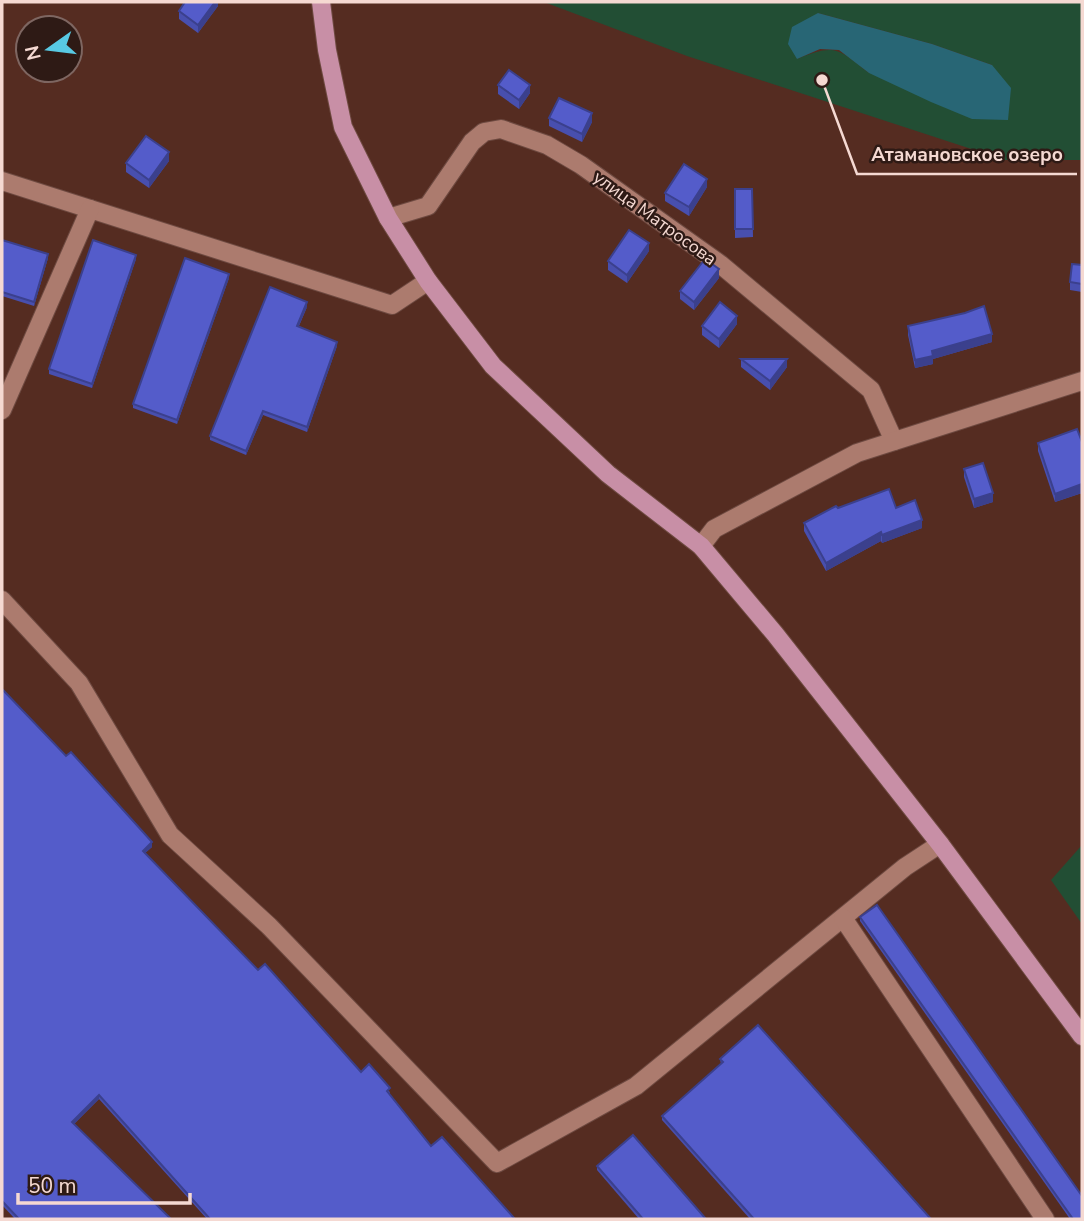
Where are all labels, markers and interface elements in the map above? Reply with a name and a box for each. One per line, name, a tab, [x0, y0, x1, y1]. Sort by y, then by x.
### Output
north arrow	[14, 14, 84, 84]
text: N	[19, 43, 48, 63]
callout: Атамановское озеро	[857, 134, 1077, 174]
text: Атамановское озеро	[871, 142, 1063, 168]
street label: улица Матросова	[588, 165, 722, 271]
scale bar	[18, 1162, 189, 1206]
text: 50 m	[28, 1172, 77, 1200]

